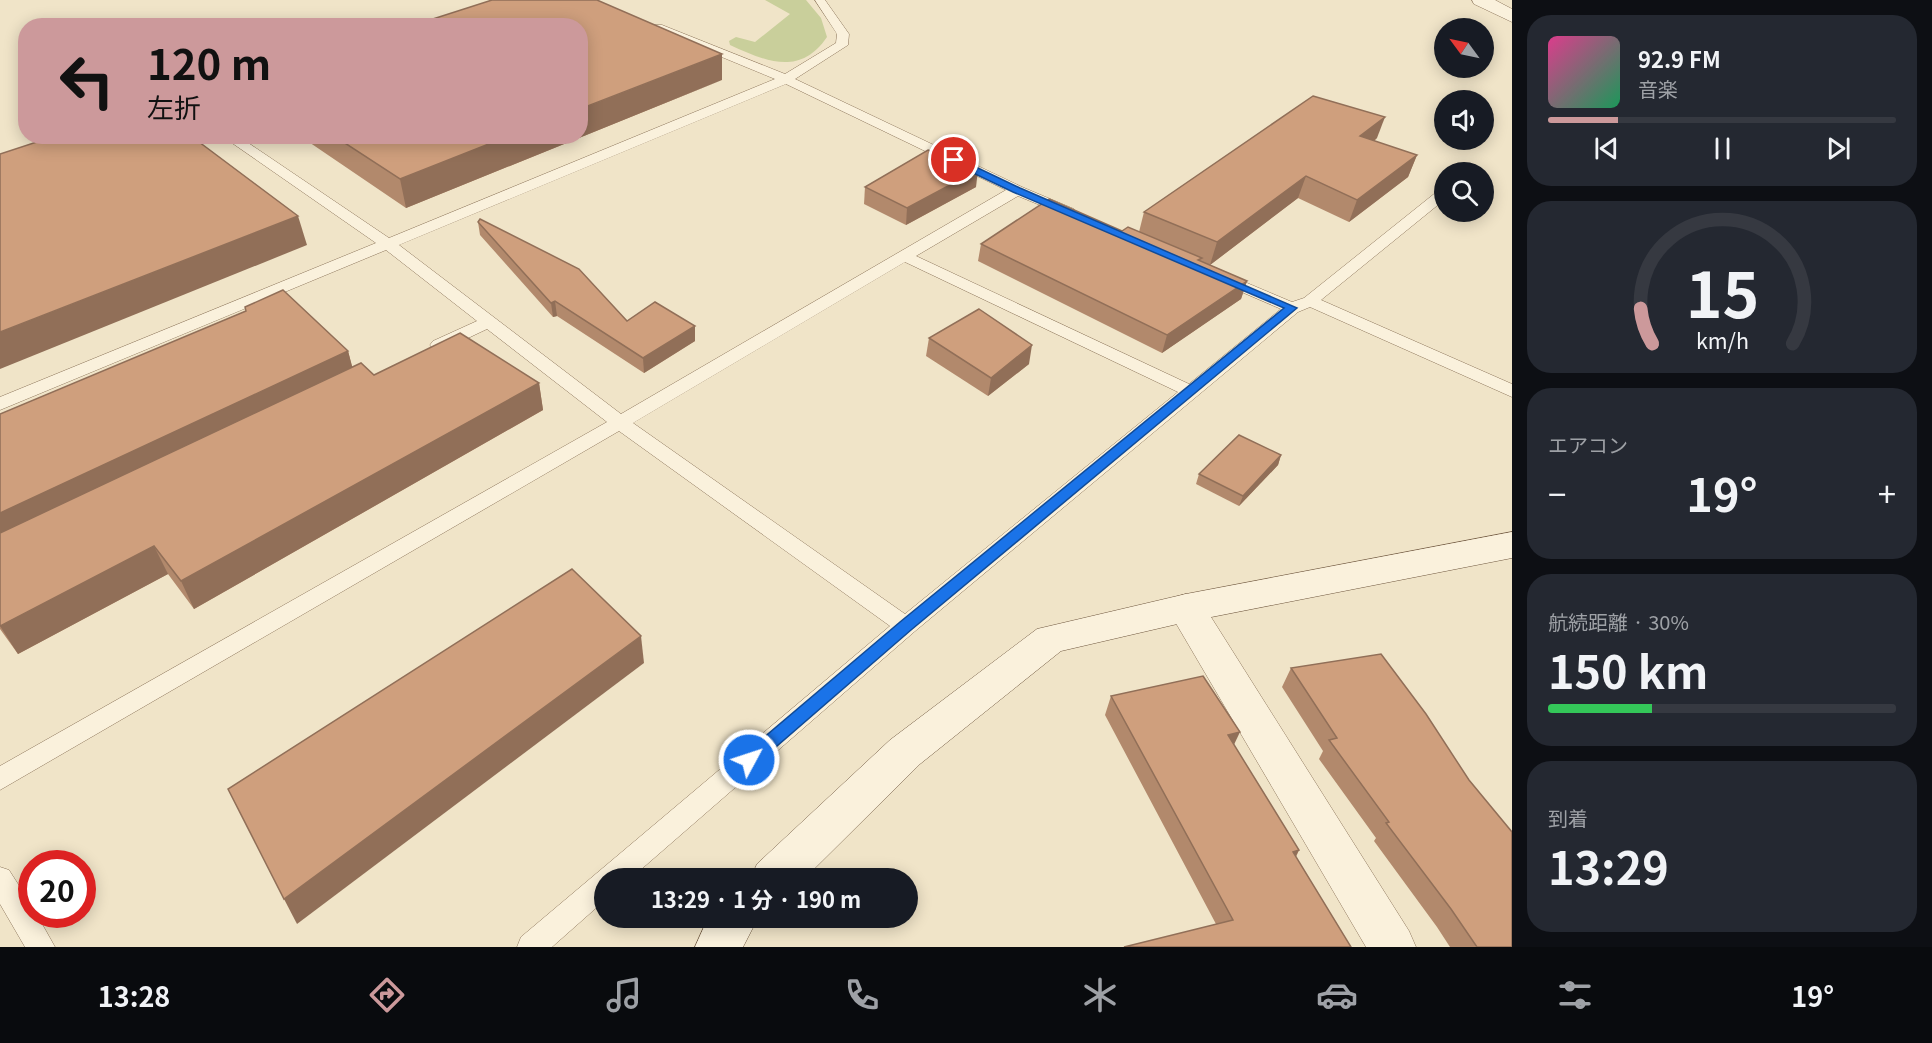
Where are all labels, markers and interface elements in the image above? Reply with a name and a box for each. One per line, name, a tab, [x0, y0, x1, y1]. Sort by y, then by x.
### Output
north arrow	[1434, 18, 1494, 78]
map controls	[1434, 18, 1494, 222]
text: 120 m	[147, 31, 271, 92]
icon: left	[48, 42, 126, 120]
text: 92.9 FM	[1638, 42, 1721, 74]
text: 音楽	[1638, 74, 1678, 103]
text: 左折	[147, 87, 201, 126]
button: sound	[1434, 90, 1494, 150]
icon: previous	[1590, 132, 1623, 165]
icon: pause	[1706, 132, 1739, 165]
icon: next	[1822, 132, 1855, 165]
pin	[928, 134, 979, 185]
icon: arrive	[937, 143, 970, 176]
button: search	[1434, 162, 1494, 222]
text: 15	[1685, 246, 1759, 336]
text: km/h	[1695, 325, 1749, 356]
text: エアコン	[1548, 430, 1628, 459]
text: 19°	[1686, 460, 1758, 525]
text: −	[1548, 469, 1566, 517]
text: +	[1878, 469, 1896, 517]
text: 航続距離 · 30%	[1548, 607, 1689, 636]
text: 150 km	[1548, 637, 1708, 702]
position arrow	[717, 728, 781, 792]
text: 到着	[1548, 803, 1588, 832]
text: 13:29	[1548, 833, 1669, 898]
speed limit sign: 20	[18, 850, 96, 928]
text: 13:29 · 1 分 · 190 m	[651, 882, 861, 914]
icon: directions	[366, 974, 408, 1016]
icon: music	[603, 974, 645, 1016]
icon: phone	[841, 974, 883, 1016]
icon: climate	[1079, 974, 1121, 1016]
icon: car	[1316, 974, 1358, 1016]
icon: filters	[1554, 974, 1596, 1016]
text: 13:28	[98, 976, 170, 1015]
text: 19°	[1791, 976, 1834, 1015]

